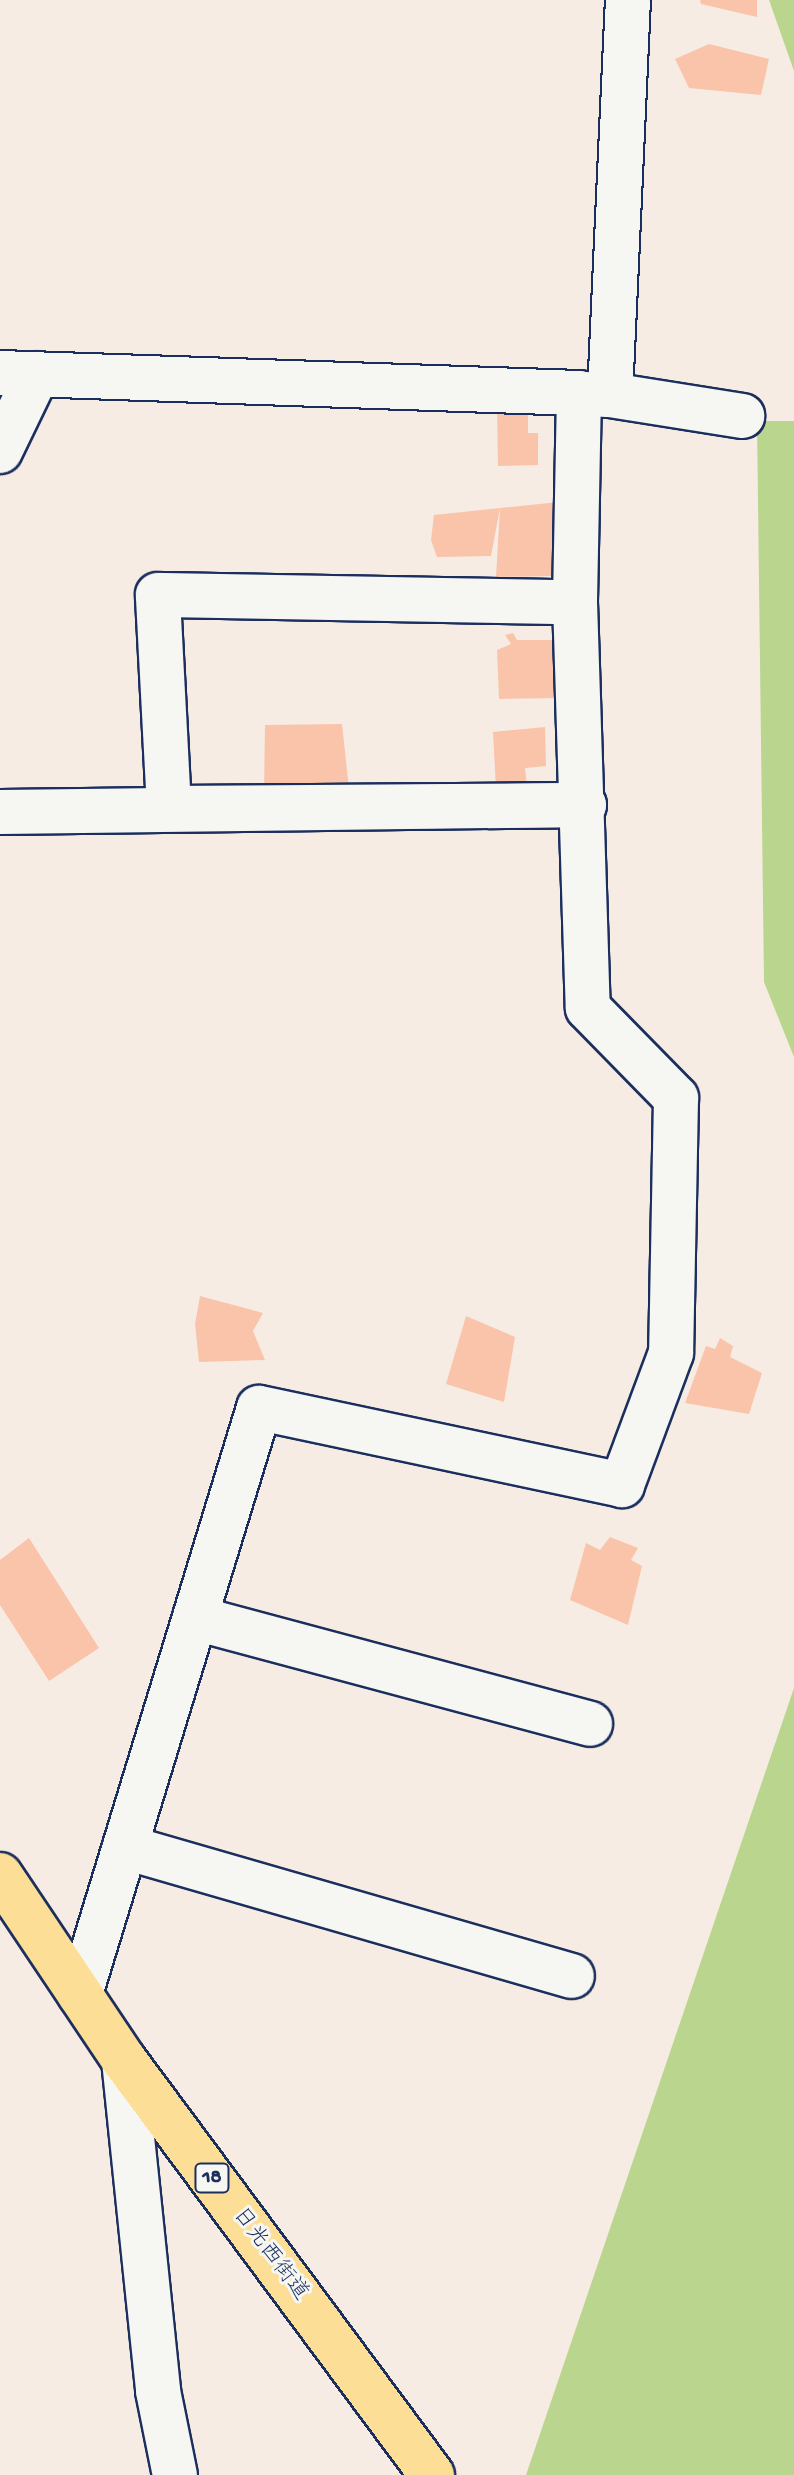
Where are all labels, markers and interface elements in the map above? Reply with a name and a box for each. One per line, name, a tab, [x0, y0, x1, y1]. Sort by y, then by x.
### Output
road number: 18	[194, 2162, 230, 2194]
street label: 日光西街道	[225, 2203, 313, 2307]

